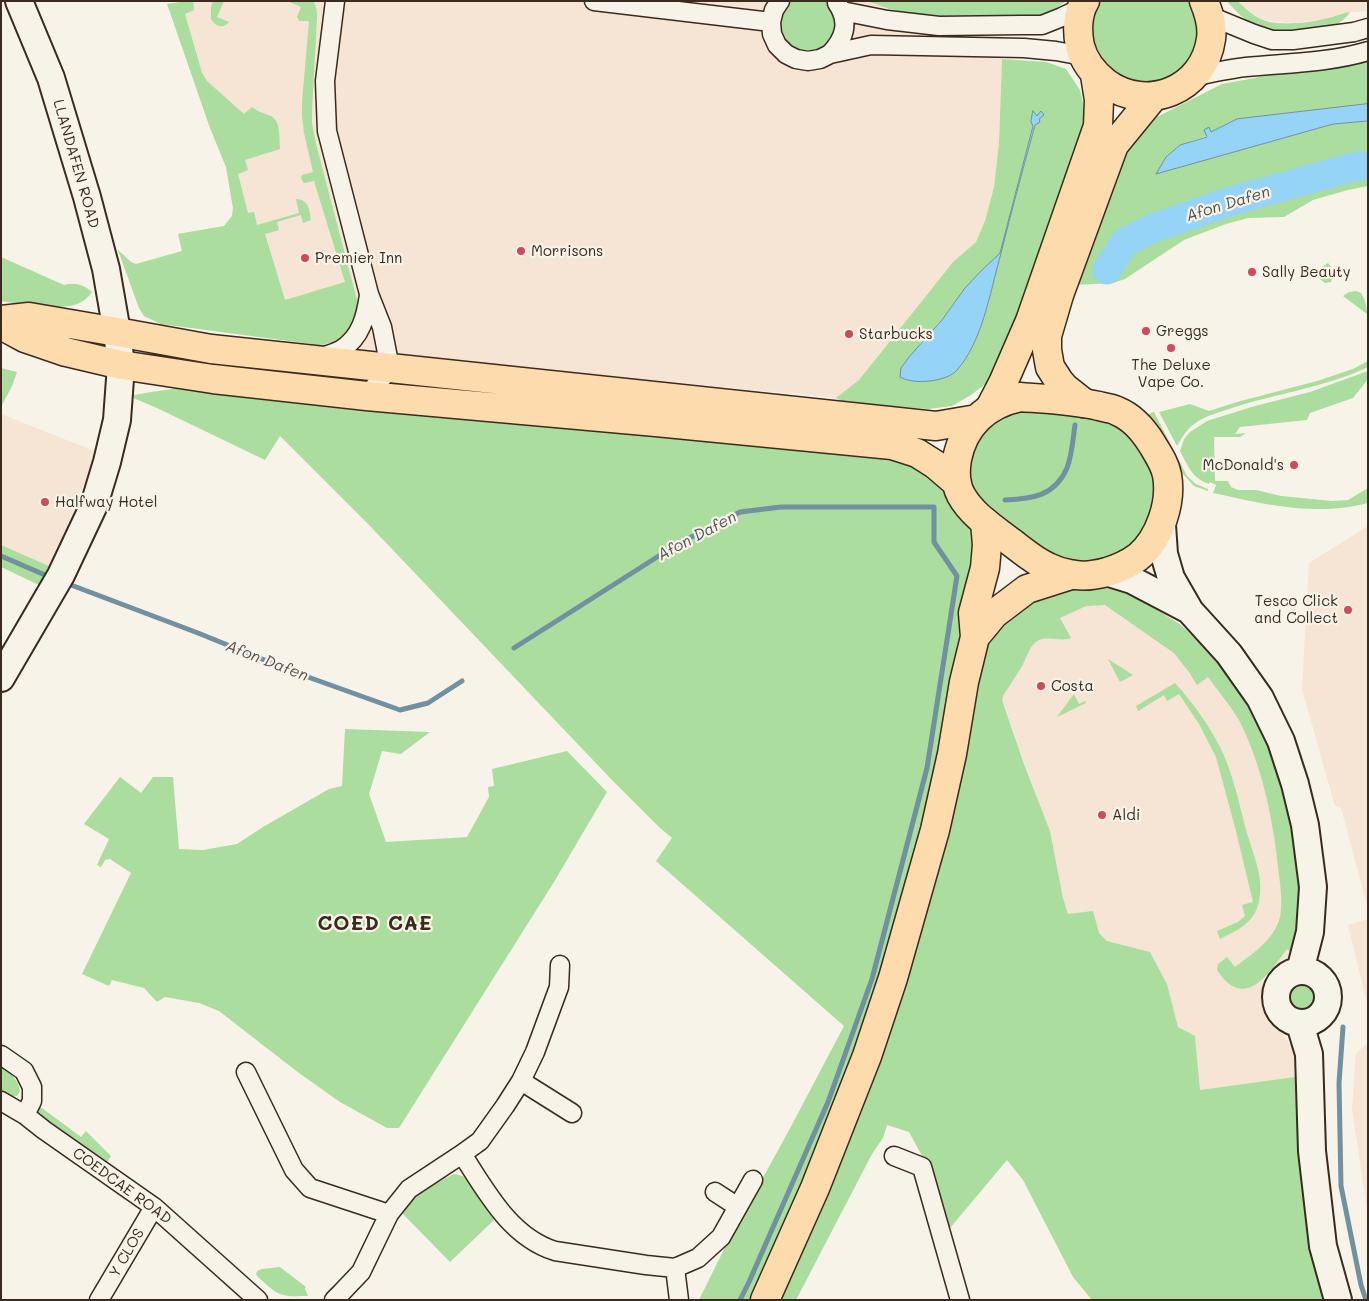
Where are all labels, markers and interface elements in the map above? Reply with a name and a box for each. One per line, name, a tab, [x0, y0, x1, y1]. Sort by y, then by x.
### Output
street label: LLANDAFEN ROAD	[49, 98, 103, 230]
water label: Afon Dafen	[1184, 182, 1272, 226]
place label: Morrisons	[531, 242, 603, 260]
marker: Morrisons	[515, 245, 527, 257]
place label: Premier Inn	[315, 249, 402, 267]
marker: Premier Inn	[299, 252, 311, 264]
place label: Sally Beauty	[1262, 263, 1351, 281]
marker: Sally Beauty	[1246, 266, 1258, 278]
place label: Greggs	[1156, 322, 1209, 340]
place label: Starbucks	[859, 325, 933, 343]
marker: Greggs	[1140, 325, 1152, 337]
marker: Starbucks	[843, 328, 855, 340]
marker: The Deluxe Vape Co.	[1165, 342, 1177, 354]
place label: The Deluxe Vape Co.	[1131, 356, 1211, 391]
place label: McDonald's	[1202, 456, 1284, 474]
marker: McDonald's	[1288, 459, 1300, 471]
place label: Halfway Hotel	[55, 493, 157, 511]
marker: Halfway Hotel	[39, 496, 51, 508]
water label: Afon Dafen	[654, 507, 740, 565]
place label: Tesco Click and Collect	[1254, 592, 1338, 627]
marker: Tesco Click and Collect	[1342, 604, 1354, 616]
water label: Afon Dafen	[223, 636, 311, 686]
place label: Costa	[1051, 677, 1094, 695]
marker: Costa	[1035, 680, 1047, 692]
place label: Aldi	[1112, 806, 1140, 824]
marker: Aldi	[1096, 809, 1108, 821]
district label: COED CAE	[317, 912, 433, 936]
street label: COEDCAE ROAD	[69, 1144, 175, 1228]
street label: Y CLOS	[106, 1225, 148, 1281]

